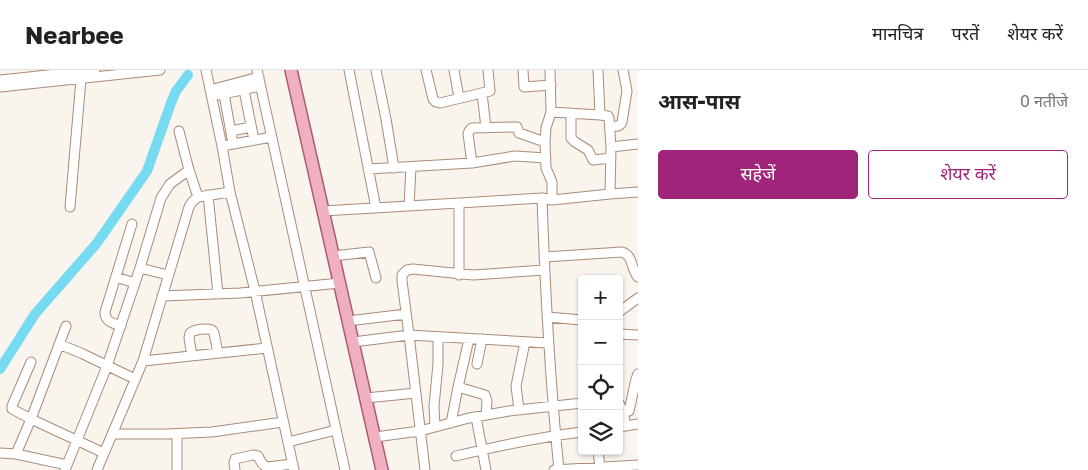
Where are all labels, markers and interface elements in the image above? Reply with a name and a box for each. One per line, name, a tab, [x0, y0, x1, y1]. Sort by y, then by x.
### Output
text: Nearbee	[25, 20, 124, 49]
text: मानचित्र	[872, 22, 923, 44]
text: परतें	[951, 22, 979, 44]
text: शेयर करें	[1007, 22, 1063, 44]
text: आस-पास	[658, 88, 740, 114]
text: 0 नतीजे	[1020, 91, 1068, 111]
button: सहेजें	[658, 150, 858, 199]
button: शेयर करें	[868, 150, 1068, 199]
map controls	[578, 275, 623, 455]
button: +	[578, 275, 623, 320]
button: −	[578, 320, 623, 365]
button: locate	[578, 365, 623, 410]
button: layers	[578, 410, 623, 455]

